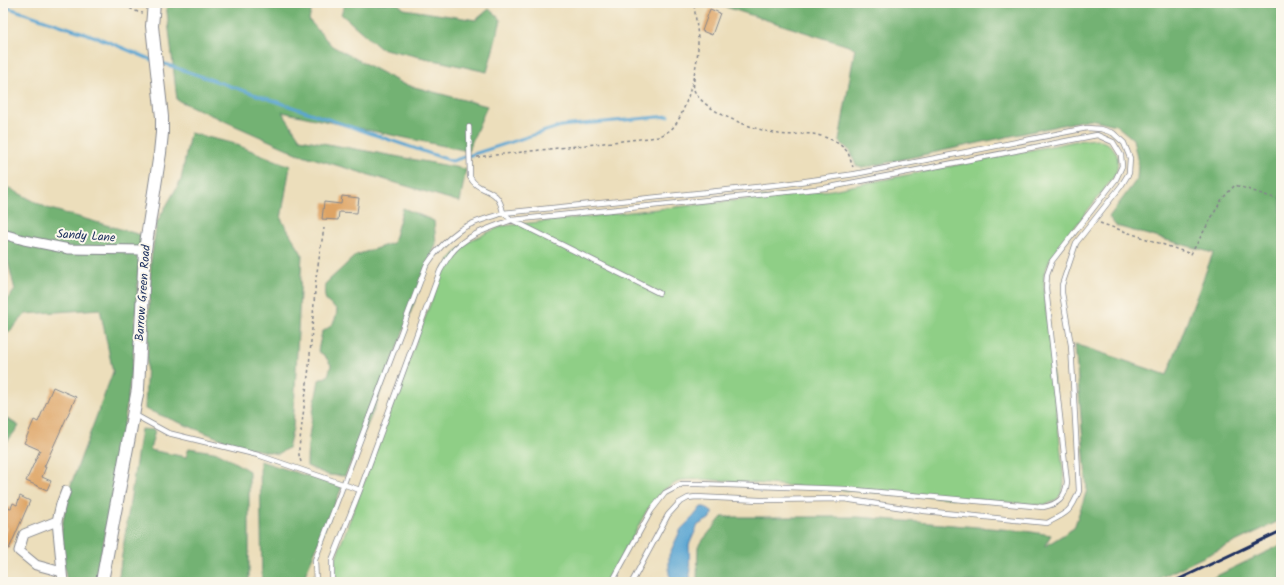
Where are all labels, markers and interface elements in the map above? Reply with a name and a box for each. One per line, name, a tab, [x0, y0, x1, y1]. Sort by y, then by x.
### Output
street label: Sandy Lane	[56, 224, 117, 248]
street label: Barrow Green Road	[130, 243, 156, 342]

